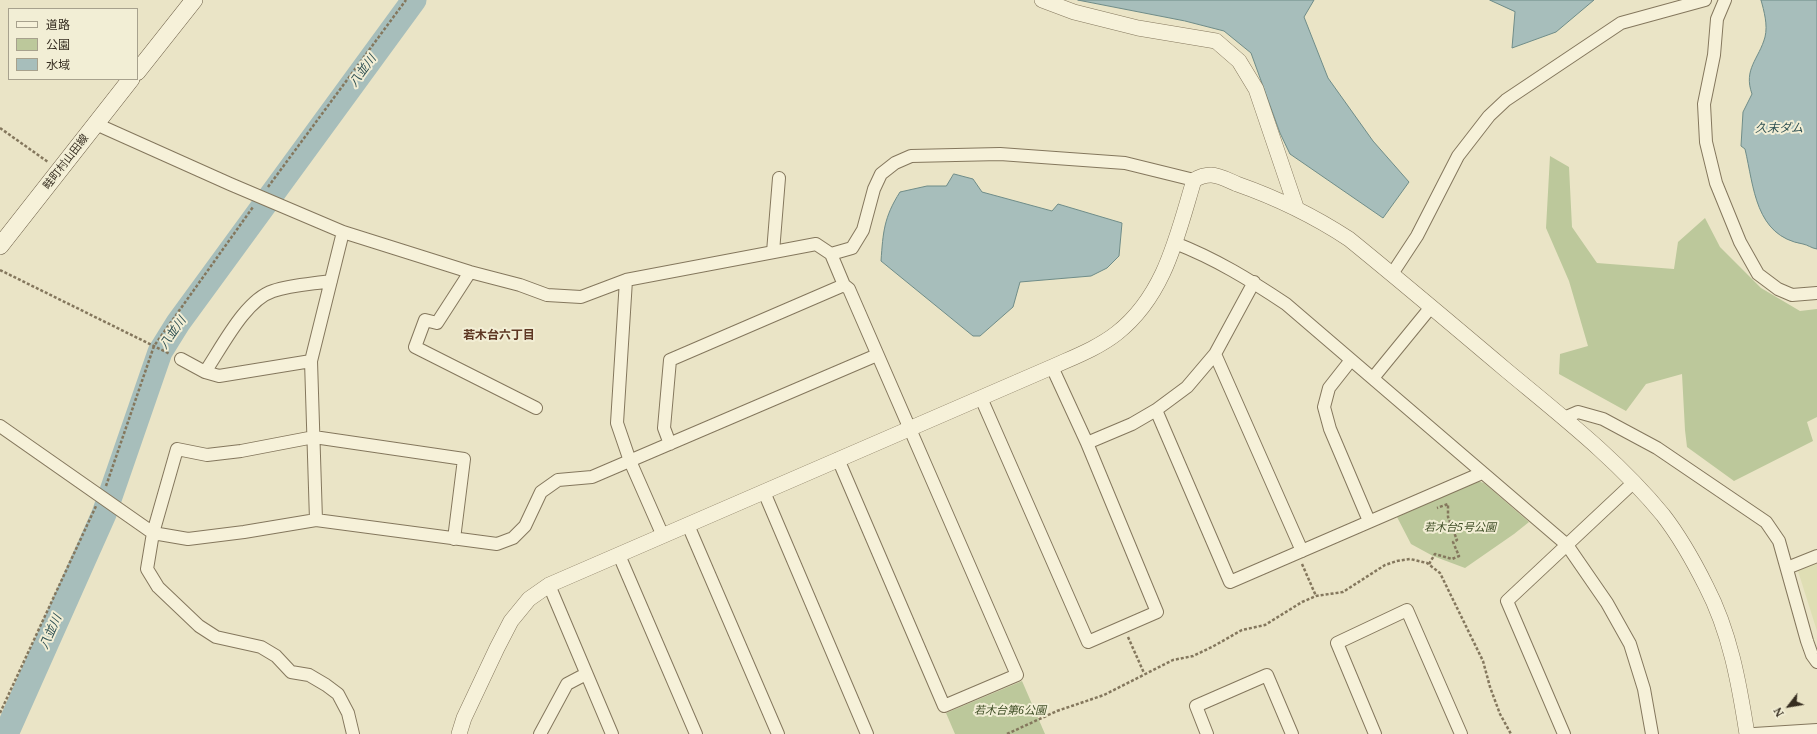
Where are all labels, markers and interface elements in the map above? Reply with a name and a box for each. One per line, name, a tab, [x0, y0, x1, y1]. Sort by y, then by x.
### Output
legend	[8, 8, 138, 80]
text: 道路	[46, 16, 70, 33]
text: 公園	[46, 36, 70, 53]
water label: 八並川	[347, 52, 379, 90]
text: 水域	[46, 56, 70, 73]
water label: 久末ダム	[1755, 122, 1803, 136]
street label: 畦町村山田線	[40, 132, 92, 192]
water label: 八並川	[157, 314, 189, 352]
district label: 若木台六丁目	[463, 329, 535, 343]
park label: 若木台5号公園	[1424, 521, 1496, 535]
water label: 八並川	[37, 613, 65, 651]
north arrow	[1769, 686, 1809, 726]
park label: 若木台第6公園	[974, 704, 1046, 718]
text: N	[1770, 705, 1787, 720]

